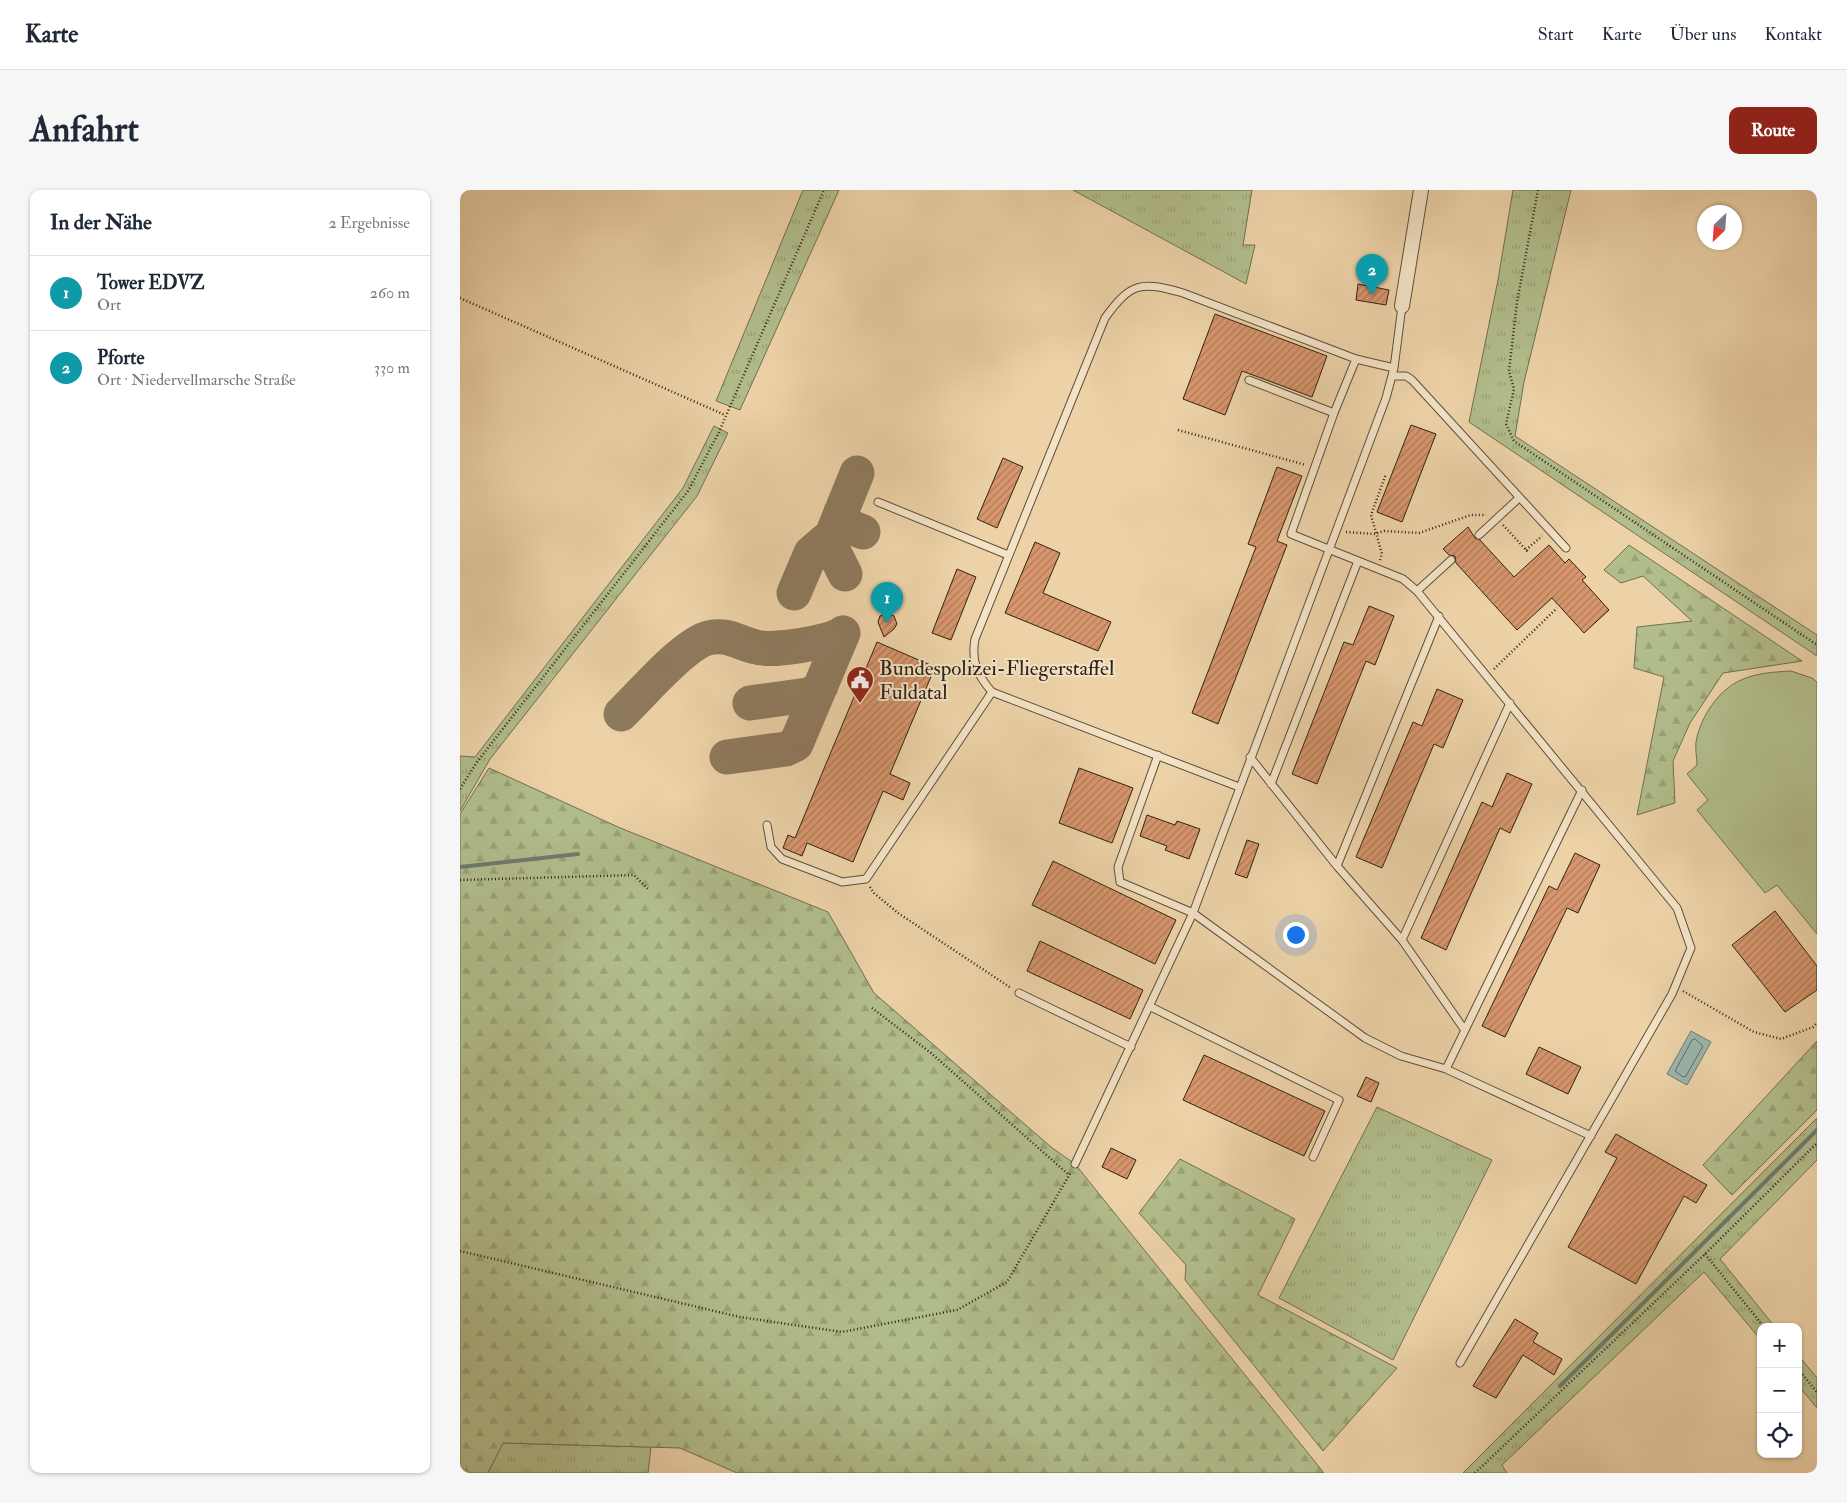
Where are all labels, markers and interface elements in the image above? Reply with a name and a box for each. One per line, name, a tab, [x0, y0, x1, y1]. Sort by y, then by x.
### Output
text: Karte	[25, 19, 78, 50]
text: Start	[1538, 23, 1574, 46]
text: Karte	[1602, 23, 1642, 46]
text: Über uns	[1670, 23, 1736, 46]
text: Kontakt	[1764, 23, 1822, 46]
button: Route	[1729, 107, 1817, 154]
text: Anfahrt	[30, 108, 139, 152]
north arrow	[1697, 205, 1742, 250]
text: In der Nähe	[50, 209, 152, 236]
text: 2 Ergebnisse	[329, 213, 410, 233]
pin: 2	[1356, 254, 1388, 295]
text: Tower EDVZ	[97, 271, 205, 295]
text: 1	[63, 283, 69, 303]
text: 260 m	[370, 283, 410, 303]
text: Ort	[97, 295, 121, 315]
text: Pforte	[97, 346, 144, 370]
text: 2	[62, 358, 70, 378]
text: 330 m	[374, 358, 410, 378]
text: Ort · Niedervellmarsche Straße	[97, 370, 296, 390]
pin: 1	[871, 582, 903, 623]
place label: Bundespolizei-Fliegerstaffel Fuldatal	[879, 655, 1115, 706]
public building icon: Bundespolizei-Fliegerstaffel Fuldatal	[845, 665, 875, 704]
your location	[1283, 922, 1309, 948]
map controls	[1757, 1323, 1802, 1458]
button: +	[1757, 1323, 1802, 1368]
button: −	[1757, 1368, 1802, 1413]
button: locate	[1757, 1413, 1802, 1458]

